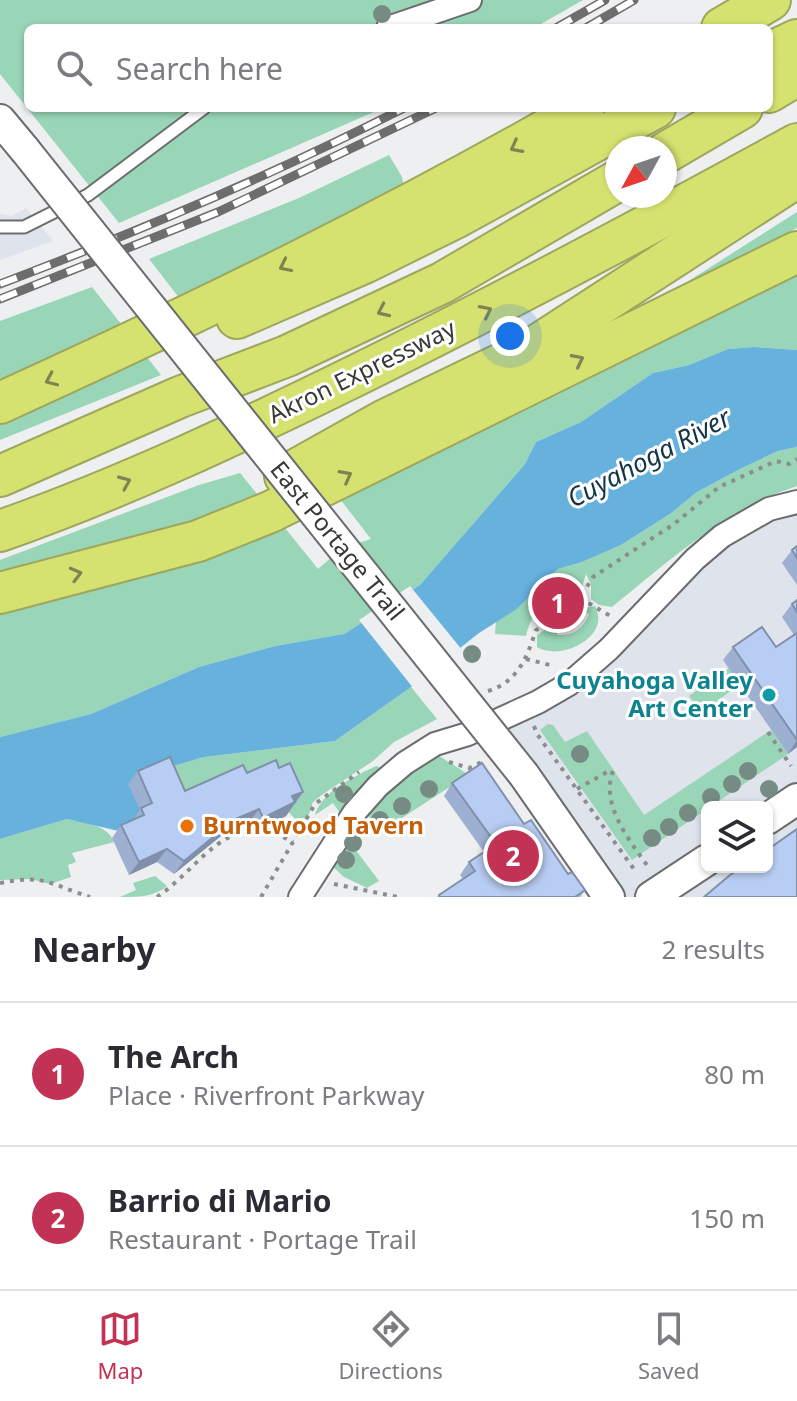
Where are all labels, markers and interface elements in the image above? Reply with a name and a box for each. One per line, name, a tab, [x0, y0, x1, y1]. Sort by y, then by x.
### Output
search box	[24, 24, 773, 112]
icon: search	[52, 46, 96, 90]
text: Search here	[116, 48, 283, 89]
north arrow	[605, 136, 677, 208]
one-way arrow	[510, 137, 525, 152]
one-way arrow	[279, 256, 294, 272]
one-way arrow	[377, 301, 391, 317]
one-way arrow	[478, 305, 492, 320]
street label: Akron Expressway	[262, 311, 461, 430]
your location	[490, 316, 530, 356]
one-way arrow	[570, 354, 585, 370]
one-way arrow	[45, 370, 60, 386]
water label: Cuyahoga River	[560, 398, 738, 515]
street label: East Portage Trail	[264, 453, 413, 627]
one-way arrow	[337, 471, 352, 486]
one-way arrow	[117, 476, 131, 492]
one-way arrow	[68, 567, 82, 584]
pin: 1	[532, 573, 584, 633]
place label: Cuyahoga Valley Art Center	[556, 663, 753, 724]
marker: Cuyahoga Valley Art Center	[760, 686, 778, 704]
map controls	[701, 801, 773, 873]
button: layers	[701, 801, 773, 873]
place label: Burntwood Tavern	[203, 808, 424, 841]
marker: Burntwood Tavern	[178, 817, 196, 835]
pin: 2	[487, 826, 539, 886]
text: Nearby	[32, 926, 156, 972]
text: 2 results	[661, 931, 765, 967]
text: The Arch	[108, 1036, 239, 1077]
text: 1	[51, 1056, 65, 1092]
text: 80 m	[704, 1056, 765, 1092]
text: Place · Riverfront Parkway	[108, 1077, 424, 1113]
text: Barrio di Mario	[108, 1180, 331, 1221]
text: 2	[51, 1200, 65, 1236]
text: 150 m	[689, 1200, 765, 1236]
text: Restaurant · Portage Trail	[108, 1221, 417, 1257]
tab: Map	[98, 1307, 143, 1385]
tab: Directions	[338, 1307, 443, 1385]
tab: Saved	[638, 1307, 699, 1385]

